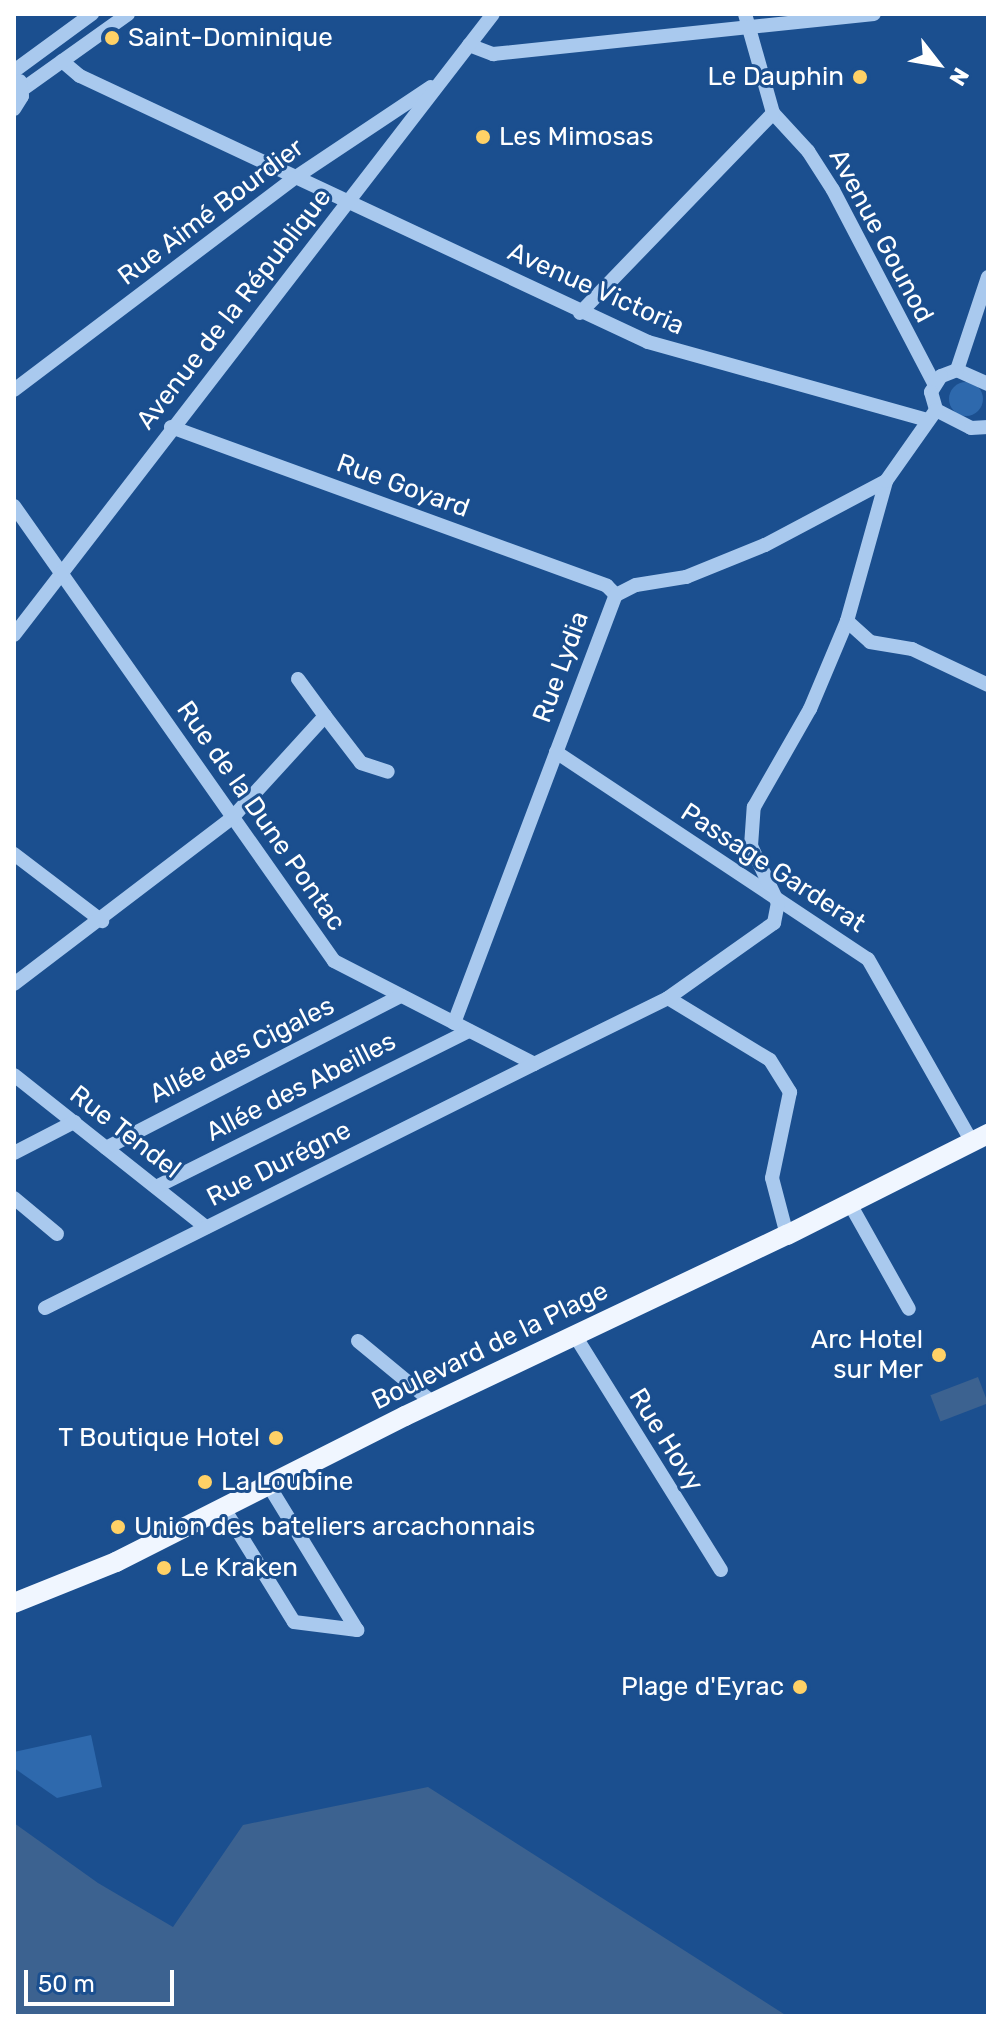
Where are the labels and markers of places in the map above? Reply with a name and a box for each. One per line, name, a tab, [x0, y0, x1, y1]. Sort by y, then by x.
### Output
place label: Saint-Dominique	[128, 22, 333, 54]
marker: Saint-Dominique	[103, 29, 121, 47]
place label: Le Dauphin	[707, 61, 844, 93]
marker: Le Dauphin	[851, 68, 869, 86]
place label: Les Mimosas	[499, 121, 653, 153]
marker: Les Mimosas	[474, 128, 492, 146]
place label: Arc Hotel sur Mer	[811, 1324, 923, 1386]
marker: Arc Hotel sur Mer	[930, 1346, 948, 1364]
place label: T Boutique Hotel	[58, 1422, 260, 1454]
marker: T Boutique Hotel	[267, 1429, 285, 1447]
place label: La Loubine	[221, 1466, 353, 1498]
marker: La Loubine	[196, 1473, 214, 1491]
place label: Union des bateliers arcachonnais	[134, 1511, 535, 1543]
marker: Union des bateliers arcachonnais	[109, 1518, 127, 1536]
place label: Le Kraken	[180, 1552, 298, 1584]
marker: Le Kraken	[155, 1559, 173, 1577]
place label: Plage d'Eyrac	[621, 1671, 784, 1703]
marker: Plage d'Eyrac	[791, 1678, 809, 1696]

